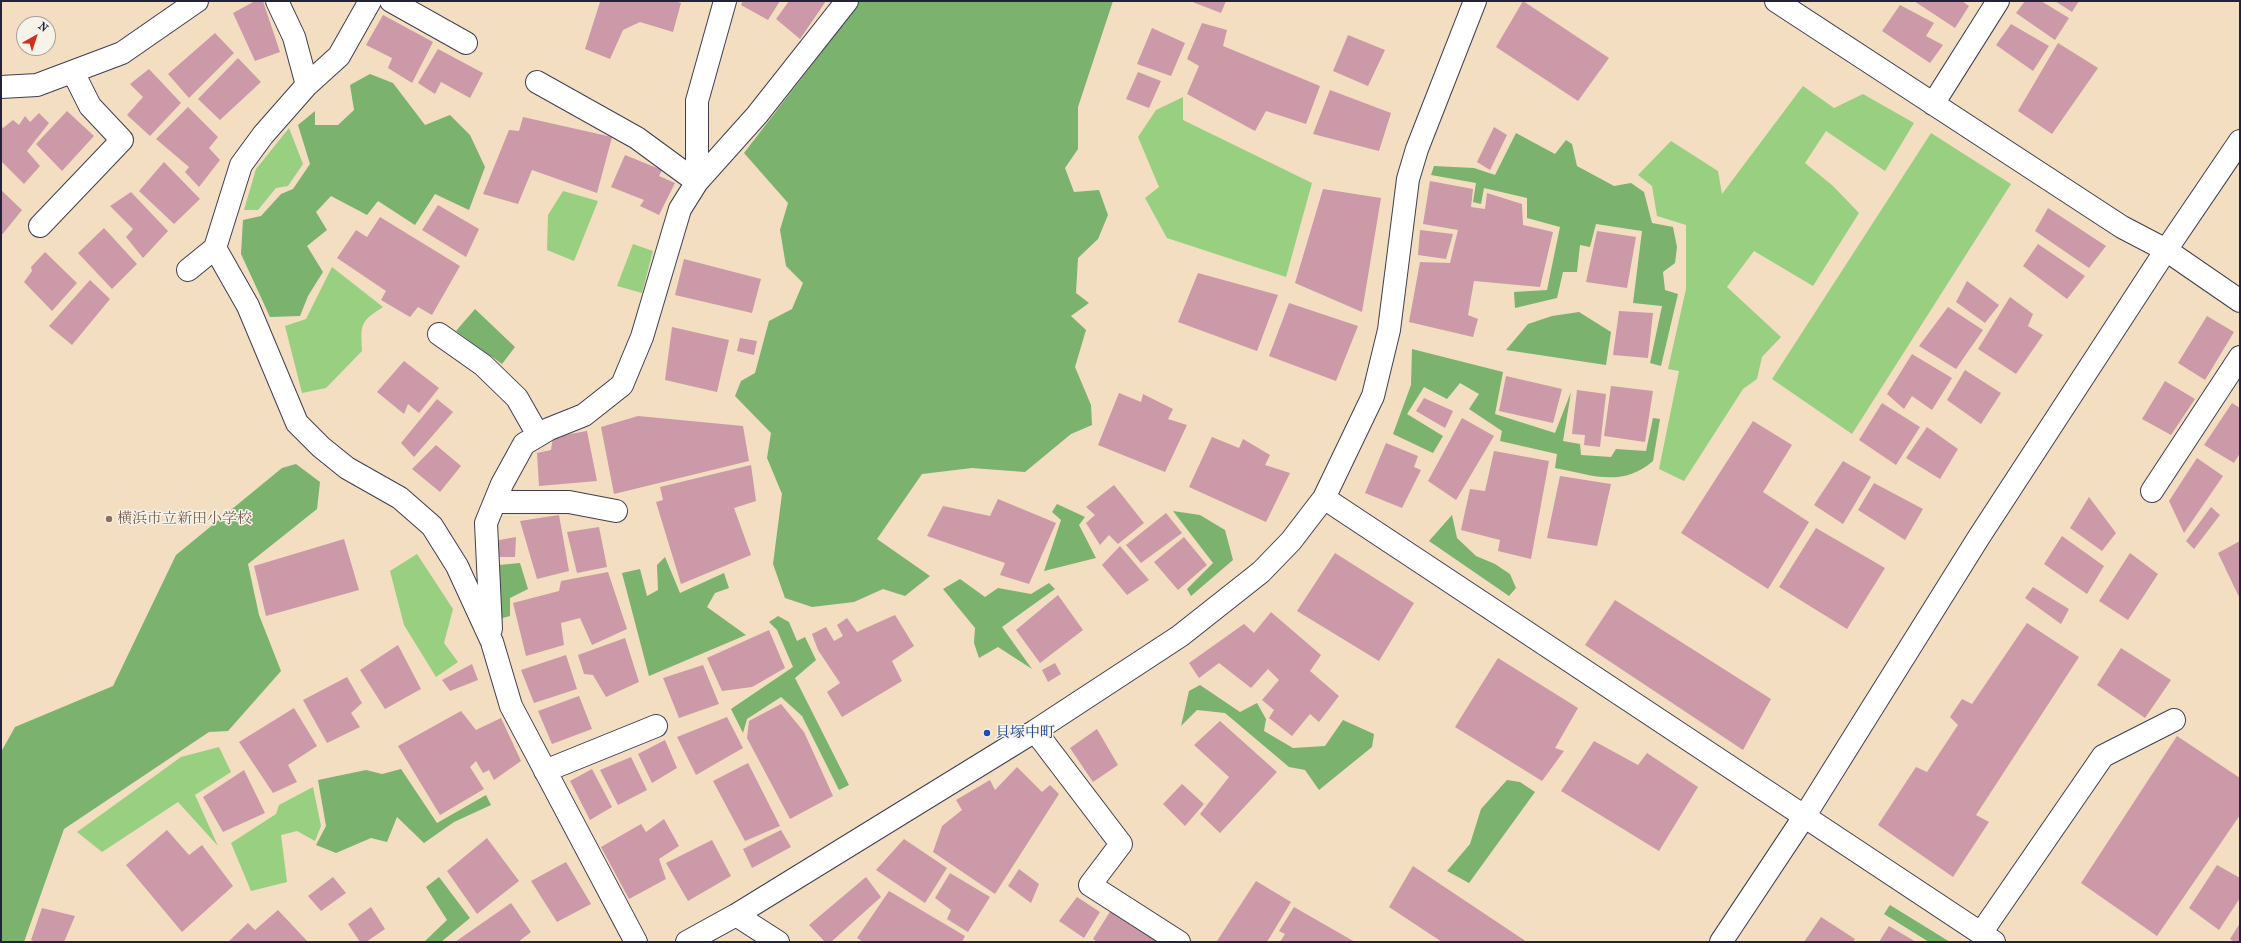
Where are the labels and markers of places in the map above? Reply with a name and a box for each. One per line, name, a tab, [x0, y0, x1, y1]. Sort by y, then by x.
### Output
place label: 横浜市立新田小学校	[117, 510, 252, 528]
marker: 横浜市立新田小学校	[104, 514, 114, 524]
place label: 貝塚中町	[995, 724, 1055, 742]
marker: 貝塚中町	[982, 728, 992, 738]

